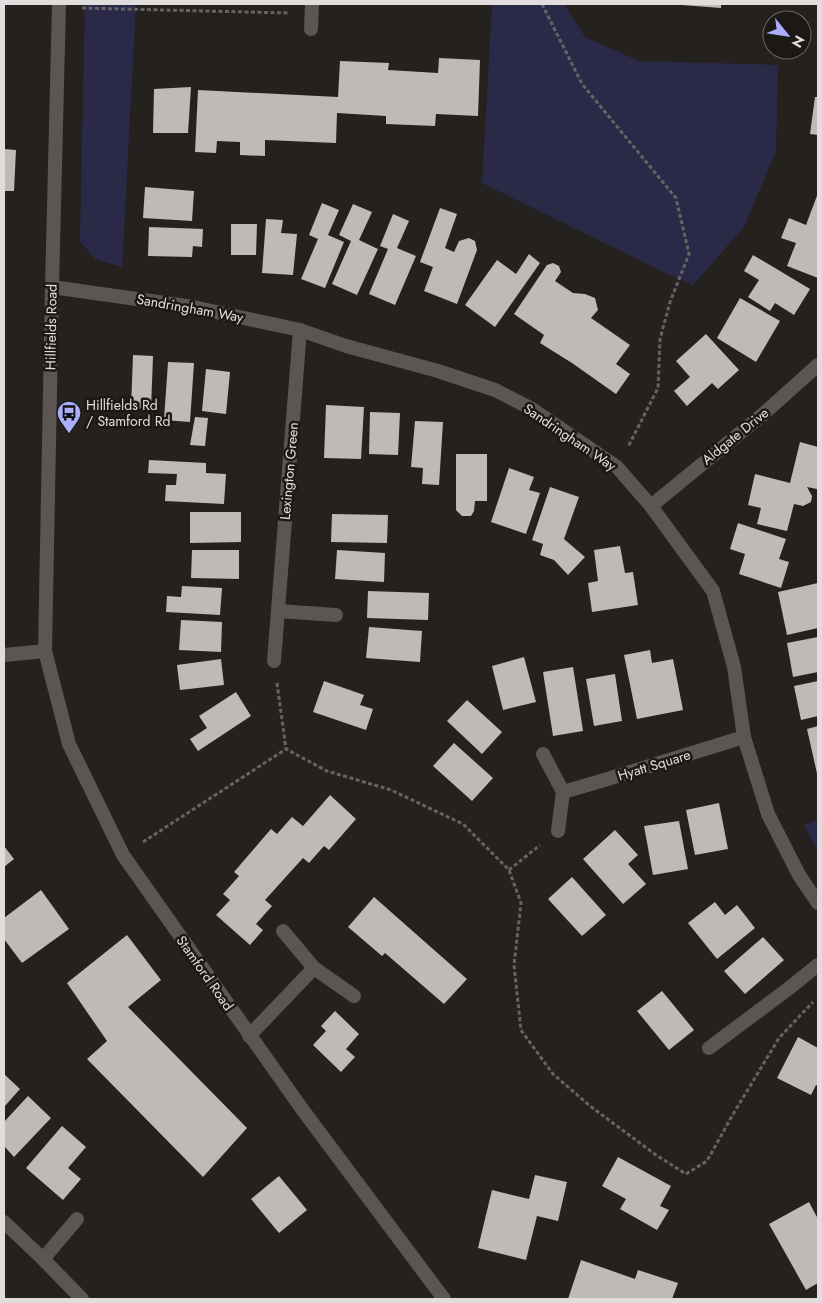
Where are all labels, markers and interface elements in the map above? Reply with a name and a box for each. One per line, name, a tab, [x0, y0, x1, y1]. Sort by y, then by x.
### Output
north arrow	[762, 10, 812, 60]
text: N	[787, 32, 810, 51]
street label: Hillfields Road	[40, 284, 62, 370]
street label: Sandringham Way	[135, 289, 246, 327]
place label: Hillfields Rd / Stamford Rd	[86, 395, 171, 431]
street label: Sandringham Way	[520, 399, 621, 476]
bus stop icon: Hillfields Rd / Stamford Rd	[56, 400, 82, 434]
street label: Aldgate Drive	[697, 403, 773, 469]
street label: Lexington Green	[275, 421, 303, 521]
street label: Hyatt Square	[615, 744, 693, 786]
street label: Stamford Road	[172, 931, 238, 1015]

